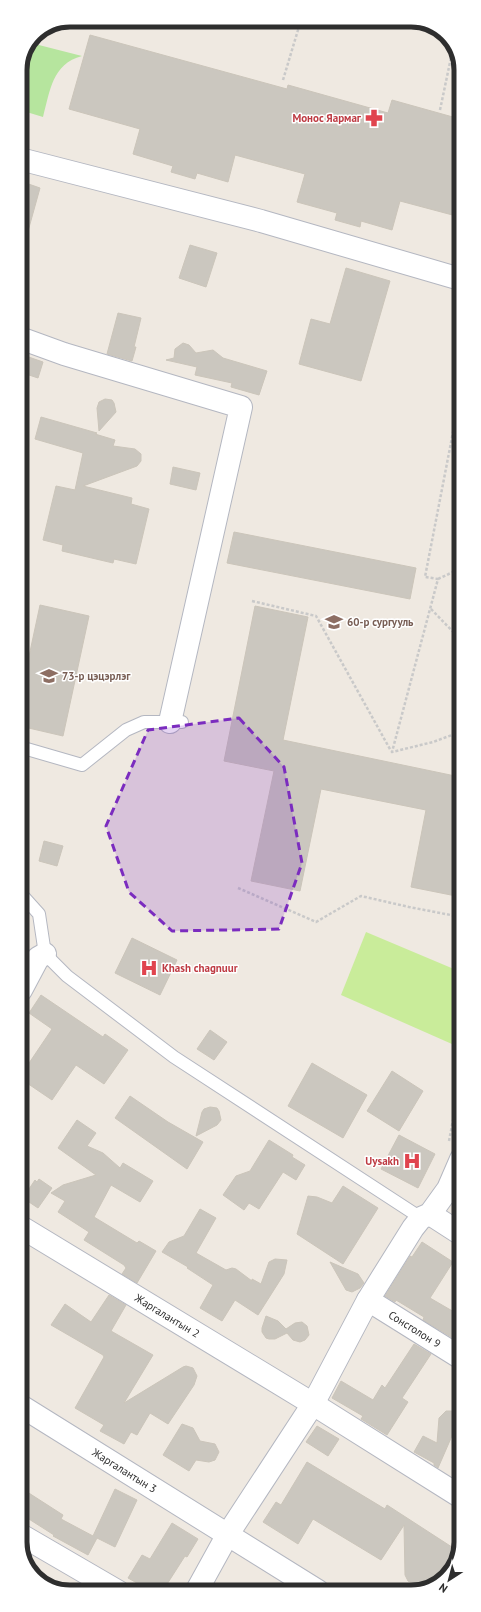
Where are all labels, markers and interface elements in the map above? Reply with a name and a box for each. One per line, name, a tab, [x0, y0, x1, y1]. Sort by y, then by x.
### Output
pharmacy icon: Монос Яармаг	[364, 108, 384, 128]
place label: Монос Яармаг	[292, 111, 362, 125]
school or university icon: 60-р сургууль	[324, 612, 344, 632]
place label: 60-р сургууль	[347, 615, 414, 629]
school or university icon: 73-р цэцэрлэг	[39, 666, 59, 686]
place label: 73-р цэцэрлэг	[62, 669, 131, 683]
hospital icon: Khash chagnuur	[139, 958, 159, 978]
place label: Khash chagnuur	[162, 961, 238, 975]
hospital icon: Uysakh	[402, 1151, 422, 1171]
place label: Uysakh	[365, 1154, 399, 1168]
street label: Жаргалантын 2	[131, 1290, 202, 1341]
street label: Сонсголон 9	[386, 1308, 443, 1351]
street label: Жаргалантын 3	[89, 1445, 159, 1496]
north arrow	[429, 1560, 469, 1600]
text: N	[436, 1580, 450, 1596]

